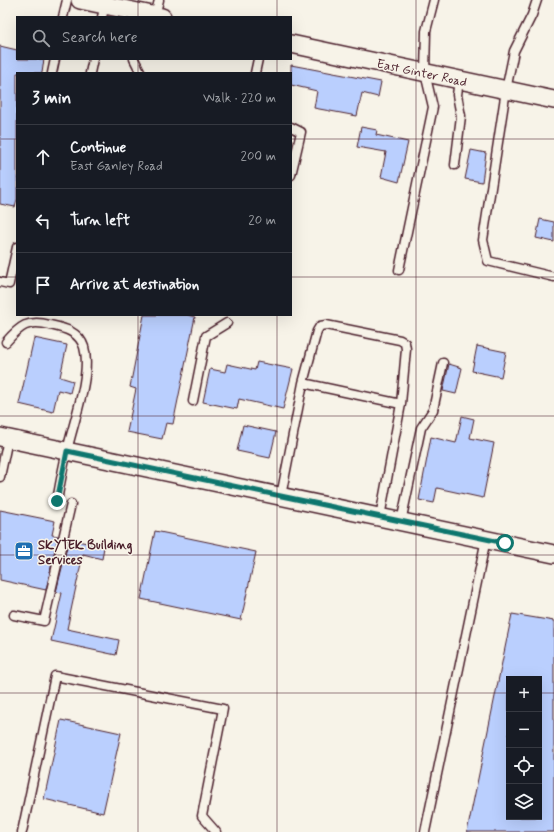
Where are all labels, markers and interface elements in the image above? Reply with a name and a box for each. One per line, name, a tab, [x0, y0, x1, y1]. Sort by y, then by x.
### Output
search box	[16, 16, 292, 60]
icon: search	[30, 27, 52, 49]
text: Search here	[62, 28, 138, 48]
street label: East Ginter Road	[375, 56, 468, 91]
text: 3 min	[32, 87, 71, 109]
text: Walk · 220 m	[203, 90, 276, 107]
text: Continue	[70, 138, 126, 158]
icon: ahead	[32, 146, 54, 168]
text: 200 m	[241, 148, 276, 165]
text: East Ganley Road	[70, 158, 163, 175]
icon: left	[32, 210, 54, 232]
text: Turn left	[70, 211, 130, 231]
text: 20 m	[248, 212, 276, 229]
icon: arrive	[32, 274, 54, 296]
text: Arrive at destination	[70, 275, 199, 295]
route end	[48, 492, 66, 510]
route start	[496, 534, 514, 552]
place label: SKYTEK Building Services	[38, 537, 133, 569]
office icon: SKYTEK Building Services	[13, 540, 35, 562]
map controls	[506, 676, 542, 820]
button: +	[506, 676, 542, 712]
button: −	[506, 712, 542, 748]
button: locate	[506, 748, 542, 784]
button: layers	[506, 784, 542, 820]

